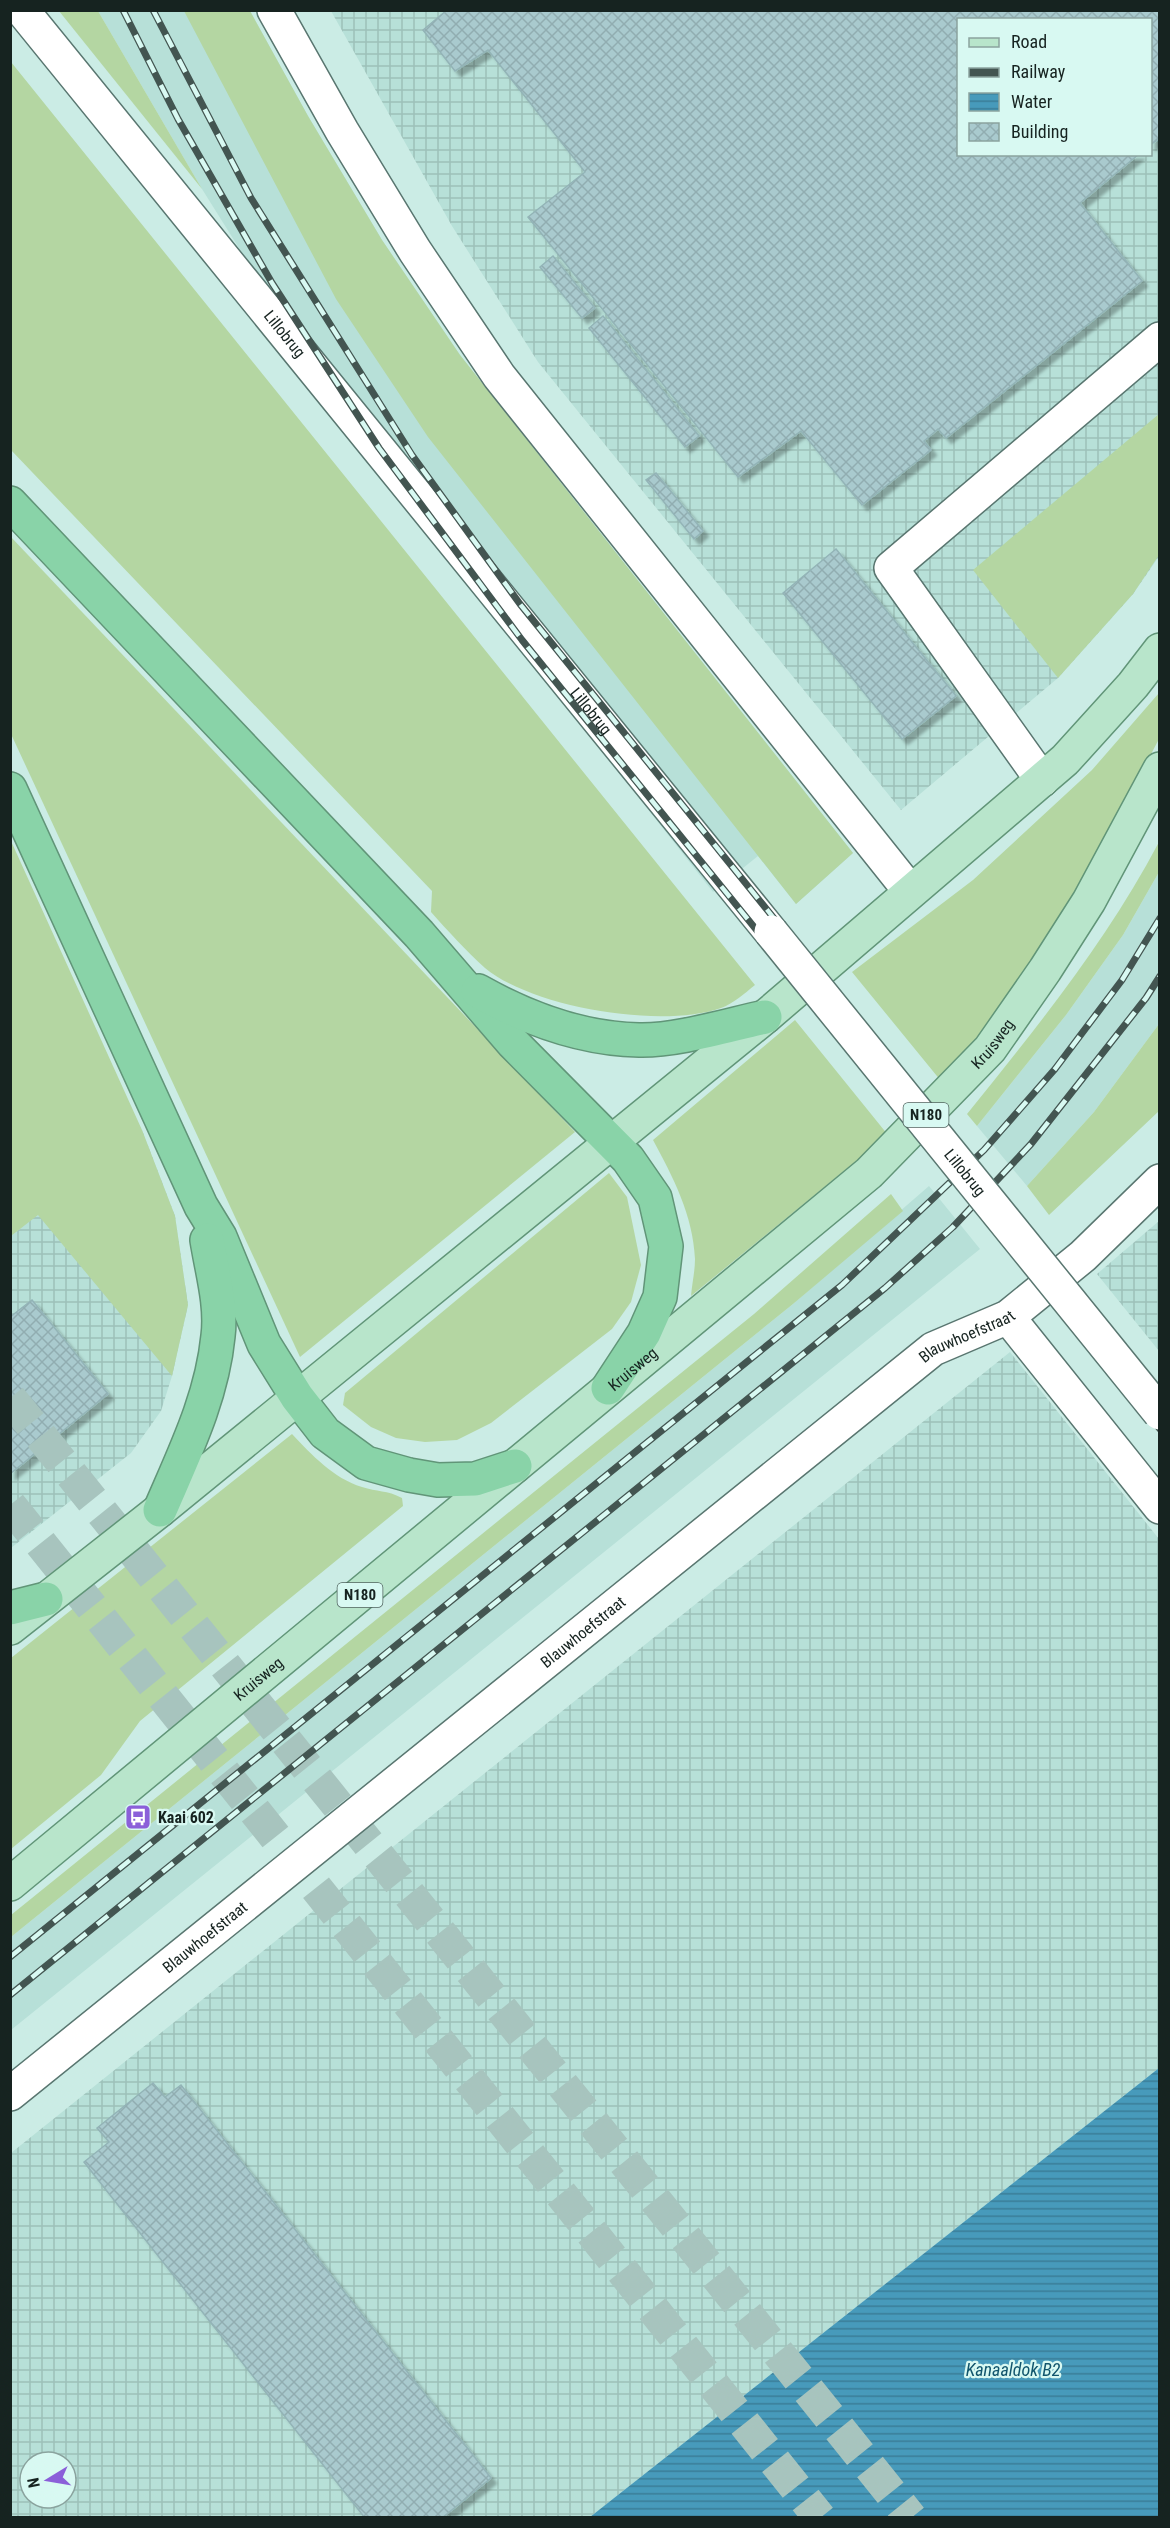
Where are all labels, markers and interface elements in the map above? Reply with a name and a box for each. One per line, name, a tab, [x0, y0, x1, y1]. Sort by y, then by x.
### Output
legend	[957, 18, 1152, 156]
text: Road	[1011, 31, 1047, 52]
text: Railway	[1011, 61, 1066, 82]
text: Water	[1011, 91, 1053, 112]
text: Building	[1011, 121, 1068, 142]
street label: Lillobrug	[260, 307, 309, 361]
street label: Lillobrug	[566, 684, 616, 739]
street label: Kruisweg	[967, 1015, 1018, 1073]
road number: N180	[904, 1103, 948, 1127]
street label: Lillobrug	[940, 1145, 990, 1200]
street label: Blauwhoefstraat	[915, 1306, 1019, 1367]
street label: Kruisweg	[604, 1343, 661, 1395]
road number: N180	[338, 1583, 382, 1607]
street label: Blauwhoefstraat	[537, 1592, 629, 1672]
street label: Kruisweg	[230, 1653, 287, 1705]
bus stop icon: Kaai 602	[123, 1802, 153, 1832]
place label: Kaai 602	[158, 1808, 214, 1827]
street label: Blauwhoefstraat	[159, 1897, 251, 1977]
water label: Kanaaldok B2	[966, 2359, 1061, 2380]
north arrow	[18, 2450, 78, 2510]
text: N	[24, 2476, 44, 2489]

